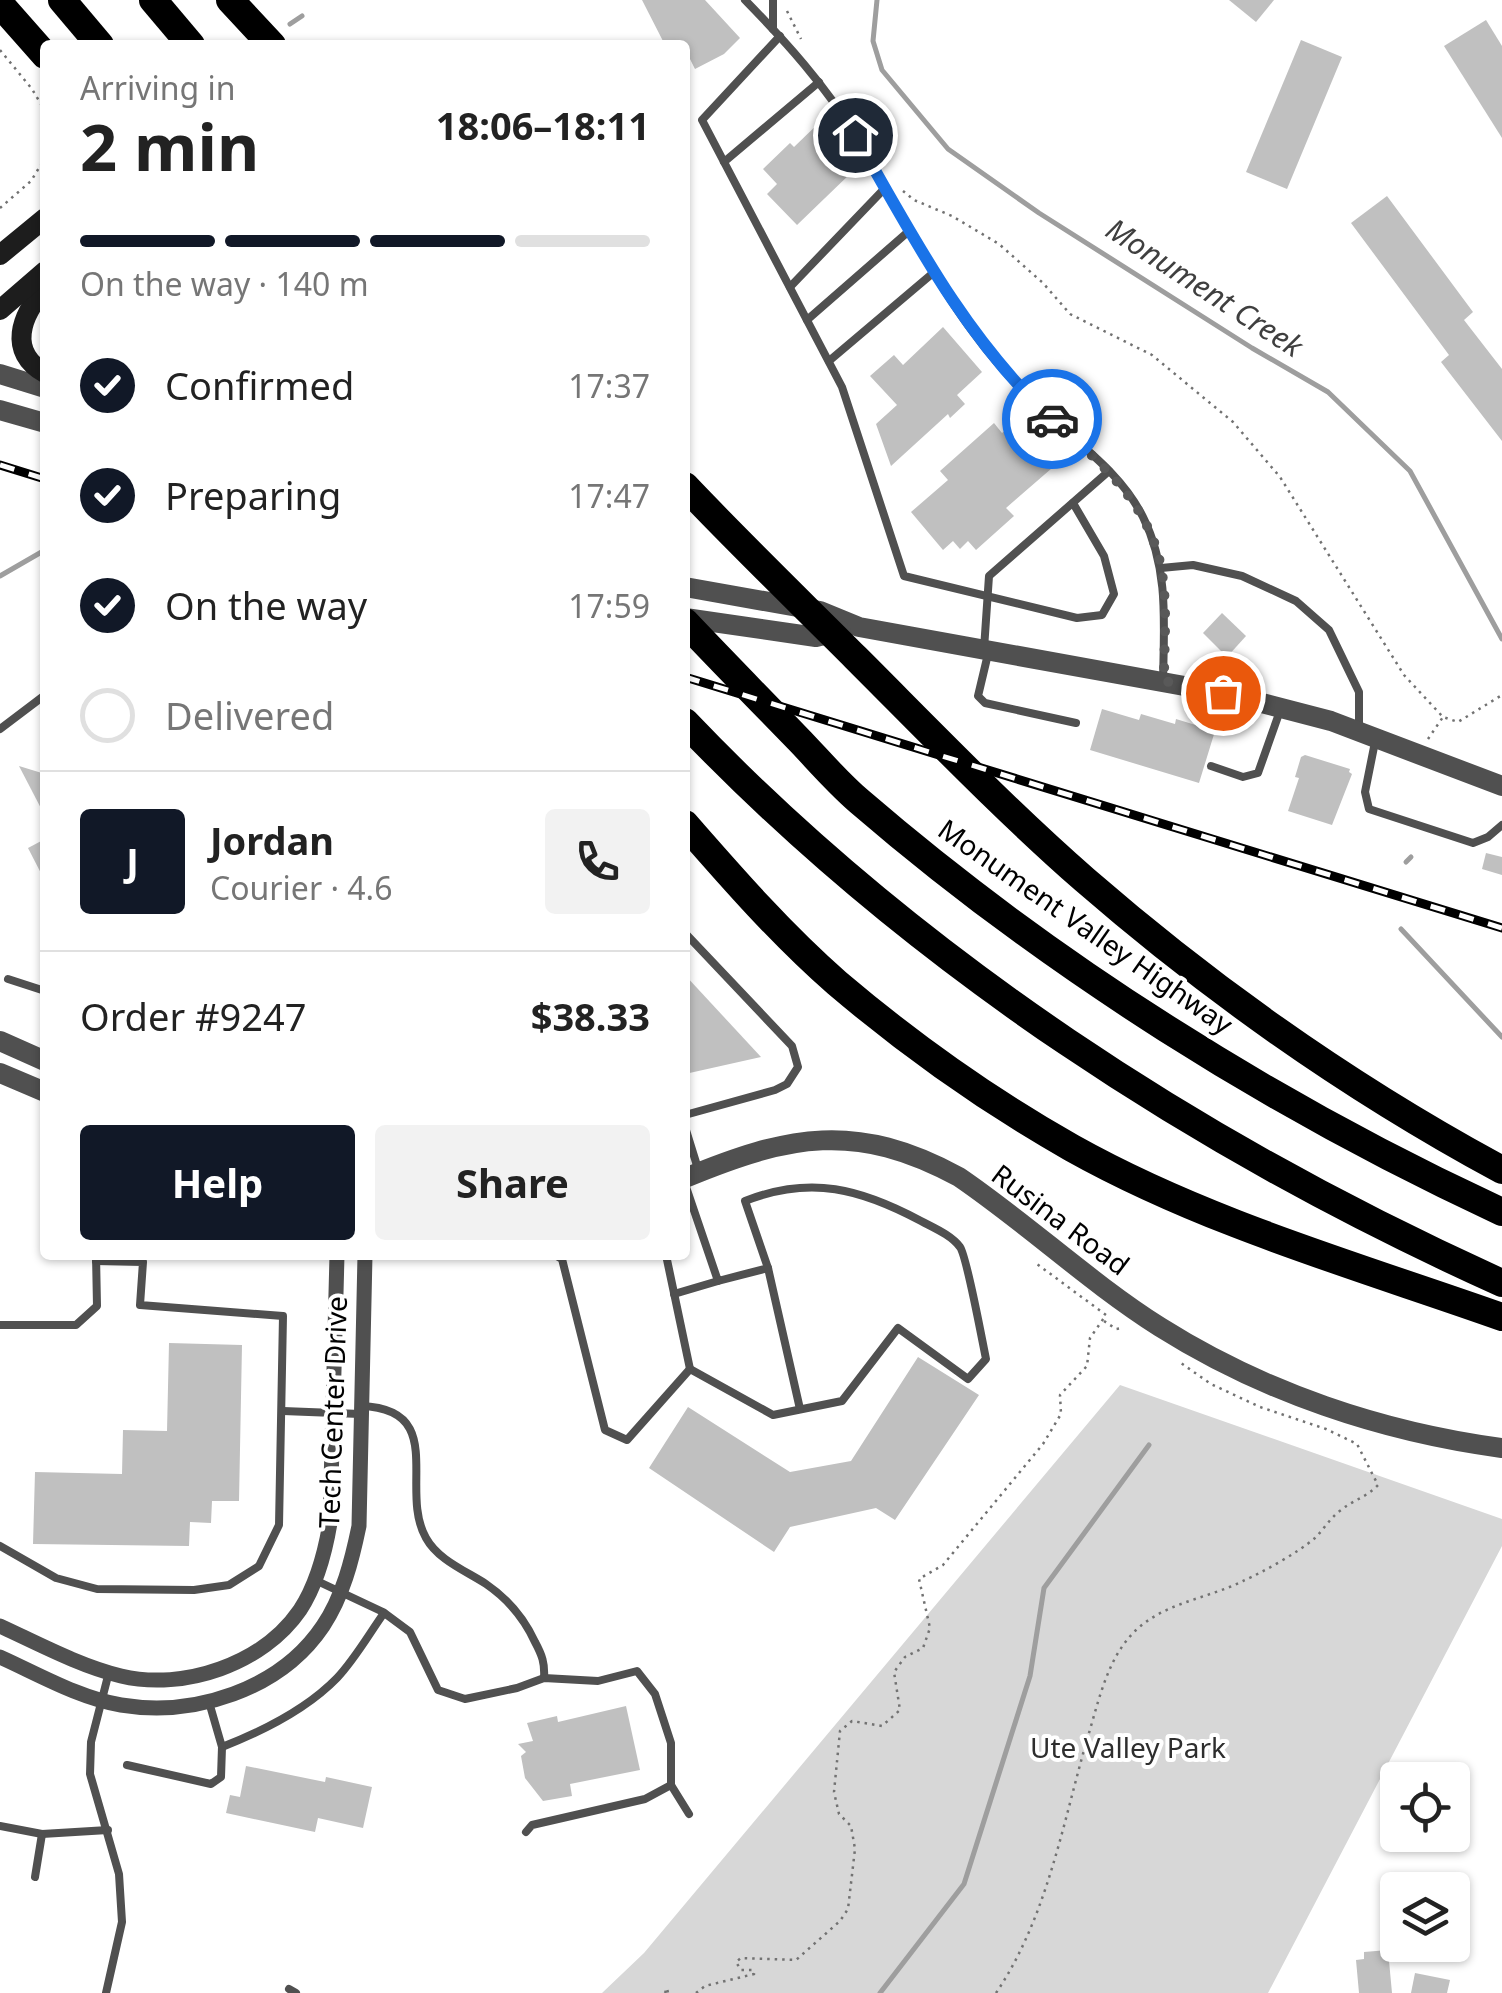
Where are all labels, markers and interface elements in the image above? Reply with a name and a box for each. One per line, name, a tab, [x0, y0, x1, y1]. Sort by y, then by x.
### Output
text: Arriving in	[80, 66, 235, 109]
pin	[813, 93, 898, 178]
text: 18:06–18:11	[436, 99, 650, 151]
text: 2 min	[80, 102, 259, 190]
icon: home	[828, 108, 883, 163]
water label: Monument Creek	[1099, 208, 1312, 367]
text: On the way · 140 m	[80, 262, 369, 305]
icon: check	[80, 358, 135, 413]
text: Confirmed	[165, 359, 354, 411]
text: 17:37	[568, 364, 650, 407]
courier	[1002, 369, 1102, 469]
icon: car	[1025, 392, 1080, 447]
icon: check	[80, 468, 135, 523]
text: Preparing	[165, 469, 341, 521]
text: 17:47	[568, 474, 650, 517]
icon: check	[80, 578, 135, 633]
text: On the way	[165, 579, 367, 631]
text: 17:59	[568, 584, 650, 627]
pin	[1181, 651, 1266, 736]
icon: bag	[1196, 666, 1251, 721]
text: Delivered	[165, 689, 334, 741]
button: phone	[545, 809, 650, 914]
street label: Monument Valley Highway	[931, 810, 1241, 1043]
text: Jordan	[210, 814, 334, 866]
text: J	[126, 835, 139, 887]
text: Courier · 4.6	[210, 866, 393, 909]
text: Order #9247	[80, 990, 306, 1042]
text: $38.33	[531, 990, 650, 1042]
button: Help	[80, 1125, 355, 1240]
button: Share	[375, 1125, 650, 1240]
street label: Rusina Road	[985, 1155, 1137, 1283]
street label: Tech Center Drive	[309, 1295, 355, 1529]
park label: Ute Valley Park	[1030, 1728, 1226, 1766]
map controls	[1380, 1762, 1470, 1962]
button: locate	[1380, 1762, 1470, 1852]
button: layers	[1380, 1872, 1470, 1962]

